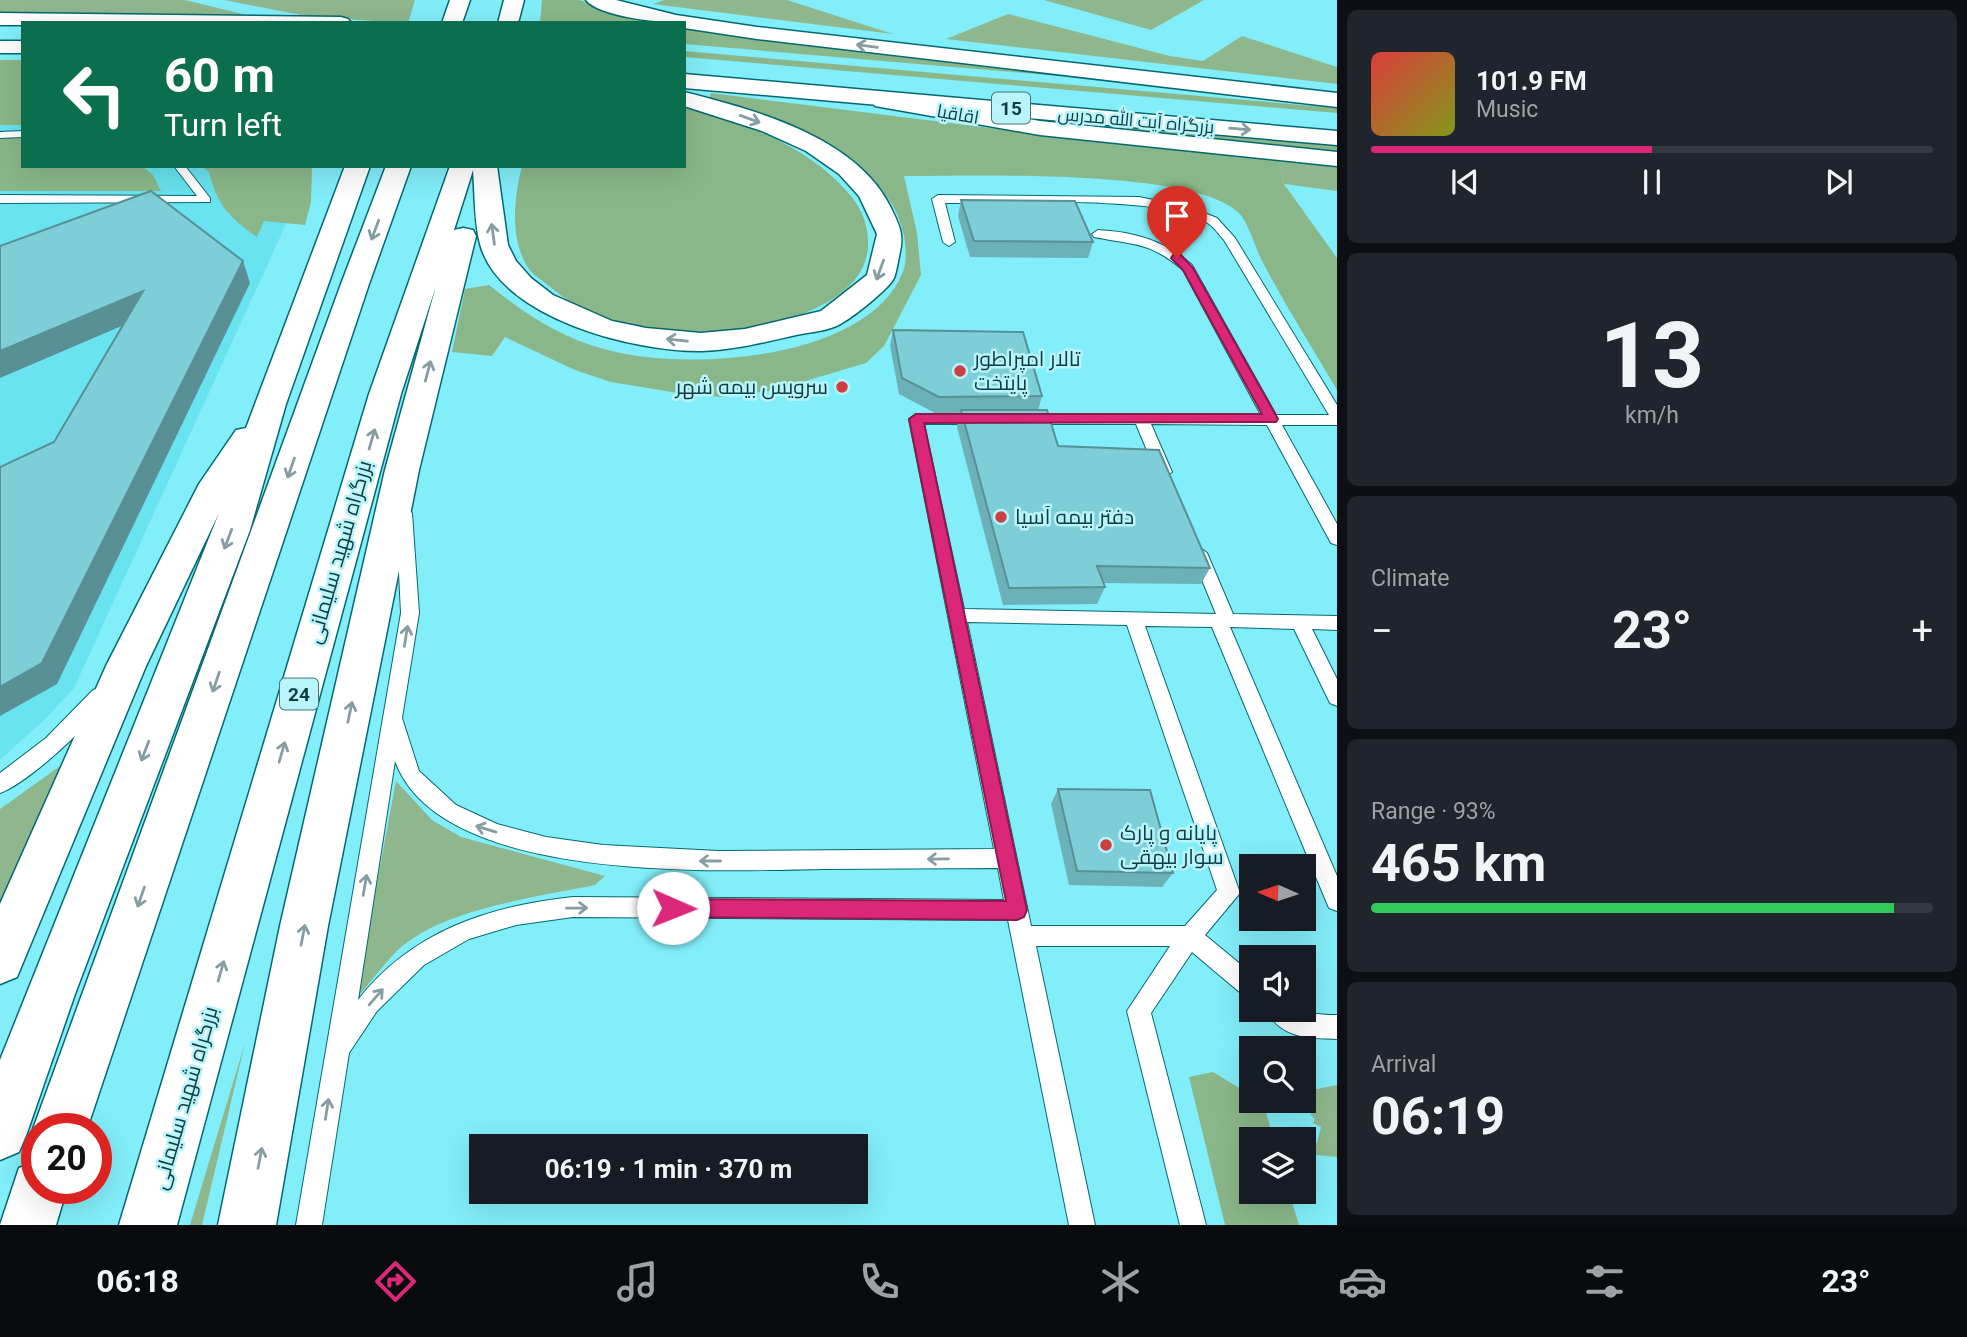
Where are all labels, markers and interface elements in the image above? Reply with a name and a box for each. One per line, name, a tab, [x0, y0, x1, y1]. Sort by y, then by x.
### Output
one-way arrow	[856, 39, 879, 52]
text: 60 m	[164, 47, 275, 104]
icon: left	[49, 49, 140, 140]
text: 101.9 FM	[1476, 66, 1587, 96]
road number: 15	[992, 92, 1030, 124]
text: Music	[1476, 96, 1538, 123]
street label: اقاقیا	[935, 100, 981, 128]
street label: بزرگراه آیت الله مدرس	[1057, 102, 1215, 138]
text: Turn left	[164, 106, 282, 144]
one-way arrow	[738, 114, 760, 126]
one-way arrow	[1229, 123, 1251, 136]
icon: previous	[1446, 163, 1484, 201]
icon: pause	[1633, 163, 1671, 201]
icon: next	[1820, 163, 1858, 201]
pin	[1147, 186, 1207, 258]
icon: arrive	[1158, 197, 1196, 235]
one-way arrow	[367, 219, 380, 241]
one-way arrow	[486, 223, 499, 245]
one-way arrow	[873, 259, 885, 280]
text: 13	[1600, 303, 1704, 409]
one-way arrow	[666, 333, 688, 346]
place label: تالار امپراطور پایتخت	[973, 347, 1081, 397]
one-way arrow	[422, 360, 435, 383]
marker: تالار امپراطور پایتخت	[952, 363, 968, 379]
place label: سرویس بیمه شهر	[674, 375, 828, 400]
marker: سرویس بیمه شهر	[834, 379, 850, 395]
text: km/h	[1625, 402, 1679, 429]
one-way arrow	[367, 428, 380, 450]
one-way arrow	[284, 456, 296, 478]
street label: بزرگراه شهید سلیمانی	[301, 458, 378, 647]
place label: دفتر بیمه آسیا	[1015, 505, 1134, 529]
marker: دفتر بیمه آسیا	[993, 509, 1009, 525]
one-way arrow	[221, 528, 234, 550]
text: Climate	[1371, 565, 1450, 592]
text: 23°	[1612, 600, 1692, 661]
text: −	[1371, 609, 1393, 653]
text: +	[1911, 609, 1933, 653]
one-way arrow	[400, 625, 413, 648]
one-way arrow	[209, 671, 221, 693]
road number: 24	[280, 678, 318, 709]
one-way arrow	[344, 701, 358, 724]
one-way arrow	[138, 740, 151, 762]
one-way arrow	[276, 741, 289, 764]
text: Range · 93%	[1371, 798, 1496, 825]
one-way arrow	[476, 821, 498, 834]
place label: پایانه و پارک سوار بیهقی	[1120, 821, 1224, 870]
text: 465 km	[1371, 833, 1546, 894]
marker: پایانه و پارک سوار بیهقی	[1098, 837, 1114, 853]
one-way arrow	[926, 852, 949, 866]
one-way arrow	[699, 854, 722, 867]
north arrow	[1239, 854, 1316, 931]
map controls	[1239, 854, 1316, 1204]
position arrow	[636, 871, 710, 945]
one-way arrow	[359, 874, 372, 897]
one-way arrow	[134, 886, 146, 908]
one-way arrow	[565, 901, 588, 914]
one-way arrow	[297, 924, 310, 947]
button: sound	[1239, 945, 1316, 1022]
one-way arrow	[215, 960, 228, 982]
one-way arrow	[368, 988, 384, 1006]
street label: بزرگراه شهید سلیمانی	[147, 1004, 224, 1193]
button: search	[1239, 1036, 1316, 1113]
text: Arrival	[1371, 1051, 1436, 1078]
text: 06:19	[1371, 1086, 1505, 1147]
one-way arrow	[321, 1098, 334, 1121]
speed limit sign: 20	[21, 1113, 112, 1204]
button: layers	[1239, 1127, 1316, 1204]
one-way arrow	[253, 1147, 267, 1170]
text: 06:19 · 1 min · 370 m	[545, 1154, 792, 1184]
icon: directions	[371, 1257, 420, 1306]
icon: music	[613, 1257, 662, 1306]
icon: phone	[855, 1257, 904, 1306]
icon: climate	[1096, 1257, 1145, 1306]
icon: car	[1338, 1257, 1387, 1306]
icon: filters	[1580, 1257, 1629, 1306]
text: 06:18	[96, 1262, 179, 1300]
text: 23°	[1821, 1262, 1871, 1300]

